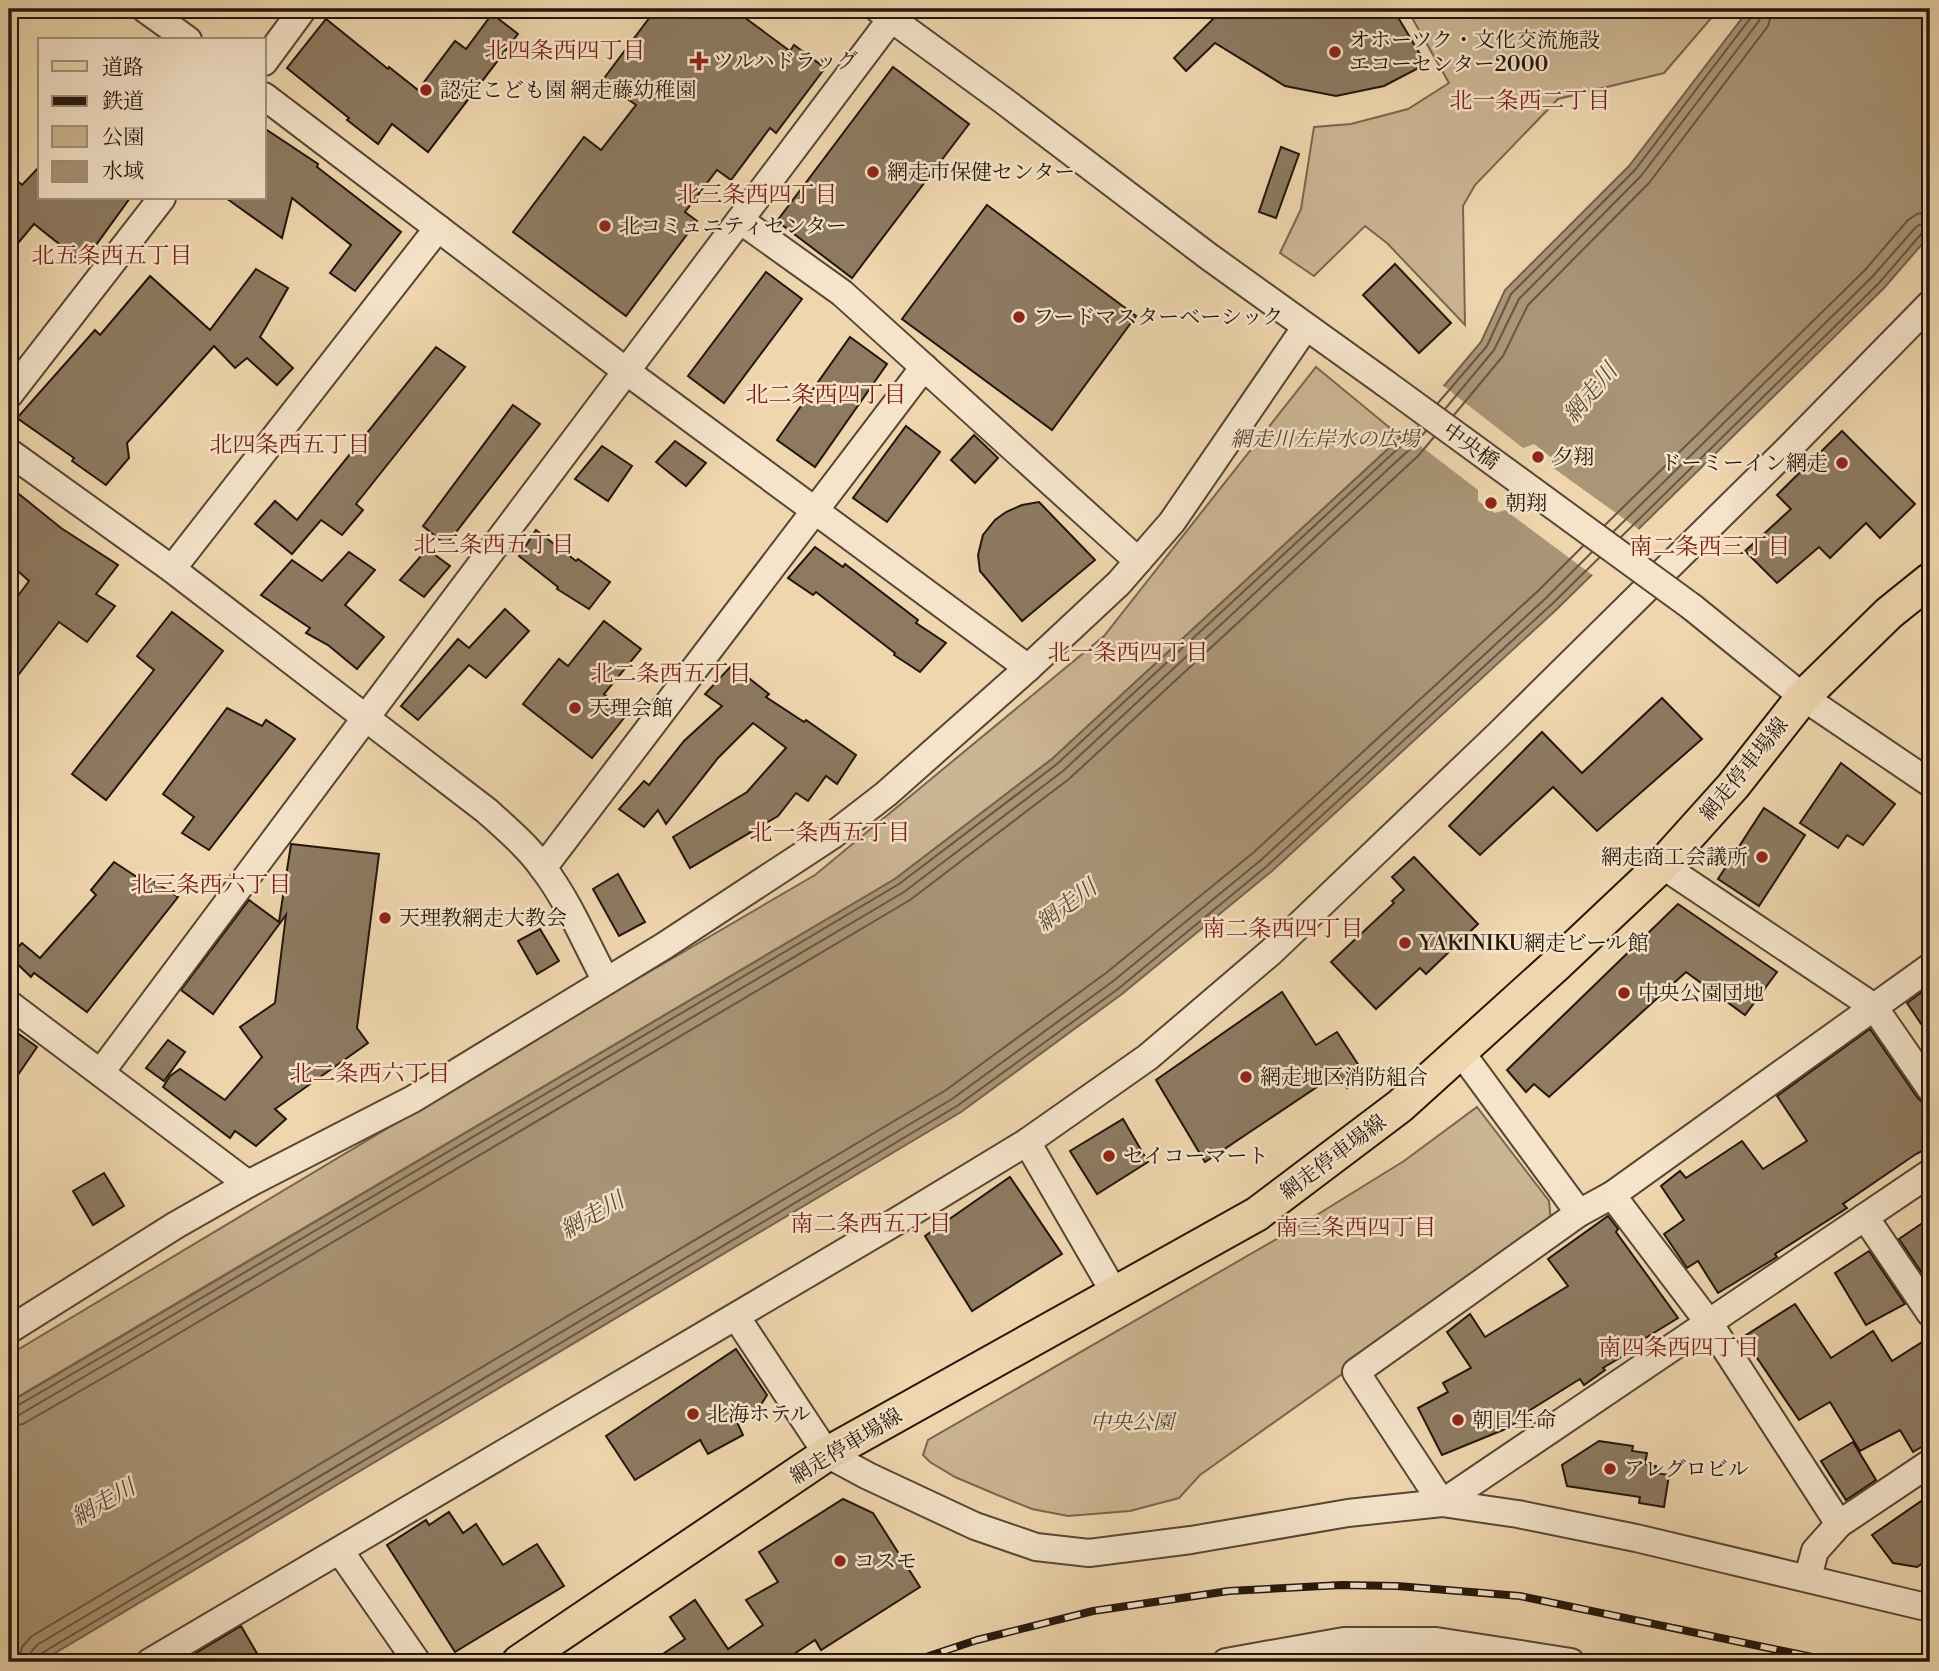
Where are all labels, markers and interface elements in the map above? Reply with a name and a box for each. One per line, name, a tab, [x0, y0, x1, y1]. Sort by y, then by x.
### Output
place label: オホーツク・文化交流施設 エコーセンター2000	[1349, 28, 1600, 78]
district label: 北四条西四丁目	[485, 37, 646, 65]
legend	[38, 38, 266, 200]
marker: オホーツク・文化交流施設 エコーセンター2000	[1327, 44, 1343, 60]
place label: ツルハドラッグ	[713, 49, 858, 75]
marker: ツルハドラッグ	[691, 53, 707, 69]
text: 道路	[102, 55, 144, 81]
place label: 認定こども園 網走藤幼稚園	[440, 78, 696, 104]
marker: 認定こども園 網走藤幼稚園	[418, 82, 434, 98]
district label: 北一条西二丁目	[1450, 87, 1611, 115]
text: 鉄道	[102, 89, 144, 115]
text: 公園	[102, 125, 144, 151]
text: 水域	[102, 159, 144, 185]
place label: 網走市保健センター	[887, 160, 1075, 186]
marker: 網走市保健センター	[865, 164, 881, 180]
district label: 北三条西四丁目	[677, 181, 838, 209]
place label: 北コミュニティセンター	[619, 214, 847, 240]
marker: 北コミュニティセンター	[597, 218, 613, 234]
district label: 北五条西五丁目	[32, 242, 193, 270]
place label: フードマスターベーシック	[1033, 305, 1284, 331]
marker: フードマスターベーシック	[1011, 309, 1027, 325]
water label: 網走川	[1558, 356, 1626, 429]
district label: 北二条西四丁目	[746, 381, 907, 409]
street label: 中央橋	[1437, 418, 1504, 476]
park label: 網走川左岸水の広場	[1231, 427, 1421, 453]
district label: 北四条西五丁目	[210, 431, 371, 459]
place label: 夕翔	[1552, 445, 1594, 471]
marker: 夕翔	[1530, 449, 1546, 465]
place label: ドーミーイン網走	[1660, 451, 1828, 477]
marker: ドーミーイン網走	[1834, 455, 1850, 471]
place label: 朝翔	[1505, 491, 1547, 517]
marker: 朝翔	[1483, 495, 1499, 511]
district label: 北三条西五丁目	[414, 531, 575, 559]
district label: 南二条西三丁目	[1630, 533, 1791, 561]
district label: 北一条西四丁目	[1048, 639, 1209, 667]
district label: 北二条西五丁目	[591, 660, 752, 688]
place label: 天理会館	[589, 696, 673, 722]
marker: 天理会館	[567, 700, 583, 716]
street label: 網走停車場線	[1695, 712, 1795, 827]
district label: 北一条西五丁目	[750, 819, 911, 847]
place label: 網走商工会議所	[1601, 845, 1748, 871]
marker: 網走商工会議所	[1754, 849, 1770, 865]
district label: 北三条西六丁目	[131, 871, 292, 899]
water label: 網走川	[1031, 872, 1105, 938]
place label: 天理教網走大教会	[399, 906, 567, 932]
marker: 天理教網走大教会	[377, 910, 393, 926]
district label: 南二条西四丁目	[1203, 915, 1364, 943]
place label: YAKINIKU網走ビール館	[1418, 931, 1649, 957]
marker: YAKINIKU網走ビール館	[1397, 935, 1413, 951]
place label: 中央公園団地	[1638, 981, 1764, 1007]
marker: 中央公園団地	[1616, 985, 1632, 1001]
district label: 北二条西六丁目	[290, 1060, 451, 1088]
place label: 網走地区消防組合	[1260, 1065, 1428, 1091]
marker: 網走地区消防組合	[1238, 1069, 1254, 1085]
street label: 網走停車場線	[1275, 1110, 1392, 1206]
place label: セイコーマート	[1123, 1144, 1269, 1170]
marker: セイコーマート	[1101, 1148, 1117, 1164]
water label: 網走川	[556, 1185, 632, 1245]
district label: 南二条西五丁目	[791, 1210, 952, 1238]
district label: 南三条西四丁目	[1276, 1214, 1437, 1242]
district label: 南四条西四丁目	[1599, 1334, 1760, 1362]
place label: 北海ホテル	[707, 1402, 811, 1428]
street label: 網走停車場線	[786, 1403, 907, 1490]
marker: 北海ホテル	[685, 1406, 701, 1422]
place label: 朝日生命	[1472, 1408, 1556, 1434]
park label: 中央公園	[1090, 1410, 1177, 1436]
marker: 朝日生命	[1450, 1412, 1466, 1428]
place label: アレグロビル	[1624, 1457, 1749, 1483]
marker: アレグロビル	[1602, 1461, 1618, 1477]
water label: 網走川	[67, 1472, 143, 1532]
place label: コスモ	[854, 1549, 917, 1575]
marker: コスモ	[832, 1553, 848, 1569]

